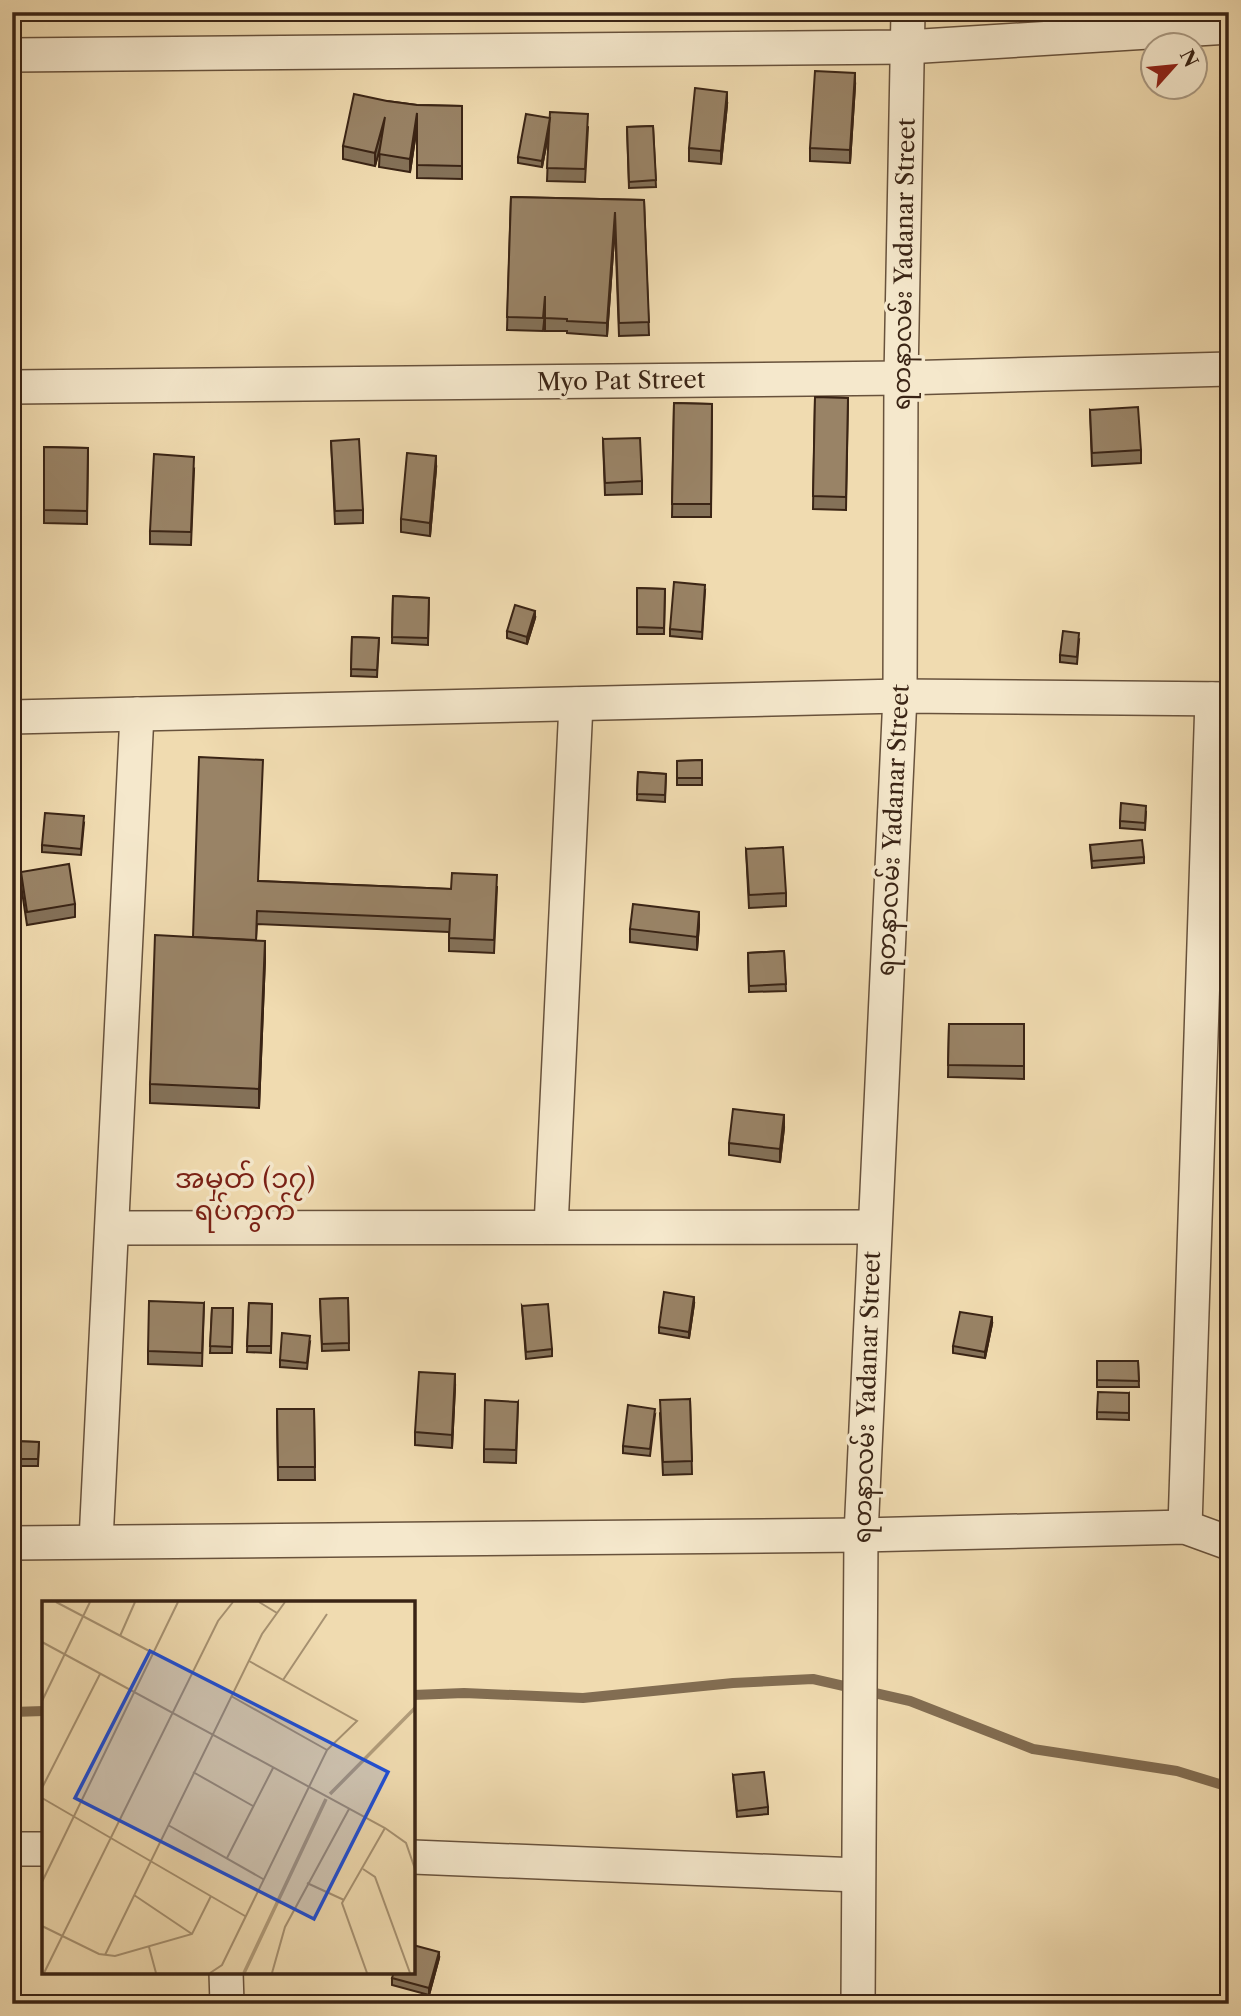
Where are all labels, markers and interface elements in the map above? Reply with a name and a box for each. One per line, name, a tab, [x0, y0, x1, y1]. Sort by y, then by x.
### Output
north arrow	[1140, 32, 1210, 102]
text: N	[1175, 46, 1203, 71]
street label: ရတနာလမ်း Yadanar Street	[885, 117, 926, 411]
street label: Myo Pat Street	[536, 365, 706, 396]
street label: ရတနာလမ်း Yadanar Street	[869, 683, 920, 977]
district label: အမှတ် (၁၇) ရပ်ကွက်	[175, 1160, 315, 1233]
street label: ရတနာလမ်း Yadanar Street	[846, 1250, 891, 1544]
inset map	[42, 1601, 415, 1974]

